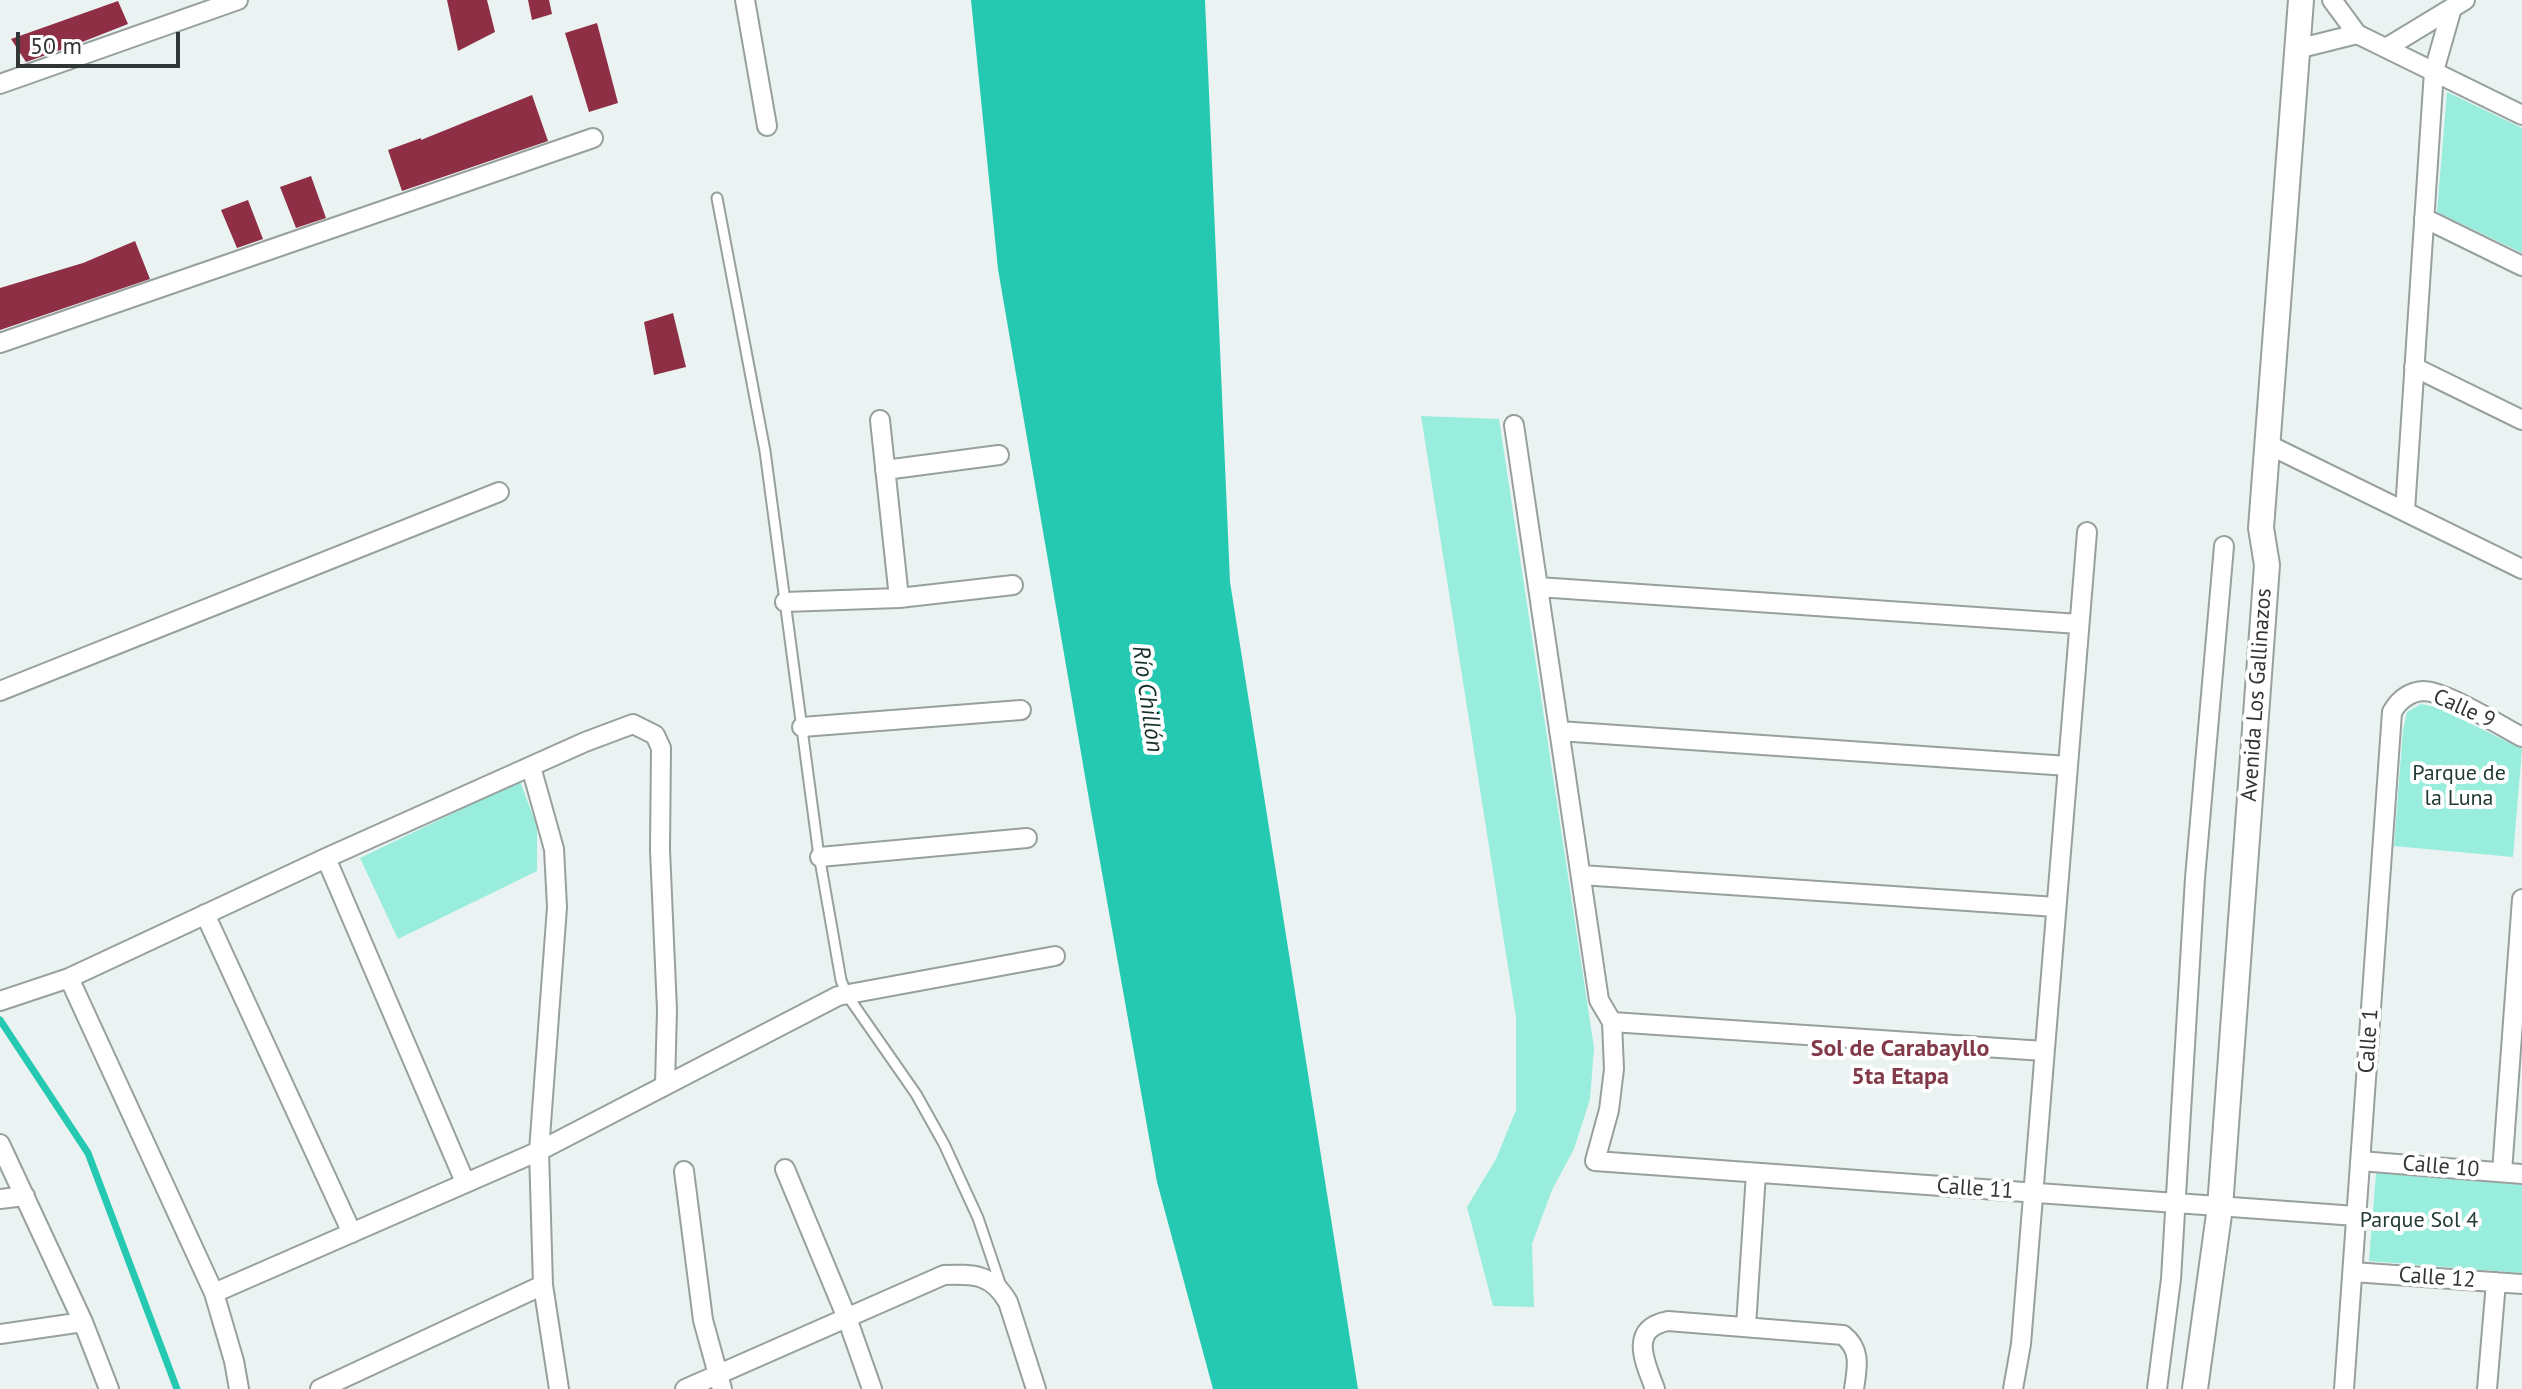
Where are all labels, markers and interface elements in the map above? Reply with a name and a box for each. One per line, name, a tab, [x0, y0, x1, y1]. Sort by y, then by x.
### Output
scale bar	[20, 16, 184, 66]
text: 50 m	[30, 30, 82, 61]
street label: Avenida Los Gallinazos	[2236, 587, 2278, 803]
water label: Río Chillón	[1125, 644, 1169, 754]
street label: Calle 9	[2429, 684, 2499, 734]
park label: Parque de la Luna	[2412, 761, 2506, 812]
street label: Calle 1	[2354, 1008, 2384, 1074]
district label: Sol de Carabayllo 5ta Etapa	[1811, 1035, 1989, 1091]
street label: Calle 10	[2402, 1150, 2480, 1184]
street label: Calle 11	[1936, 1173, 2014, 1205]
park label: Parque Sol 4	[2360, 1208, 2478, 1234]
street label: Calle 12	[2398, 1262, 2476, 1294]

